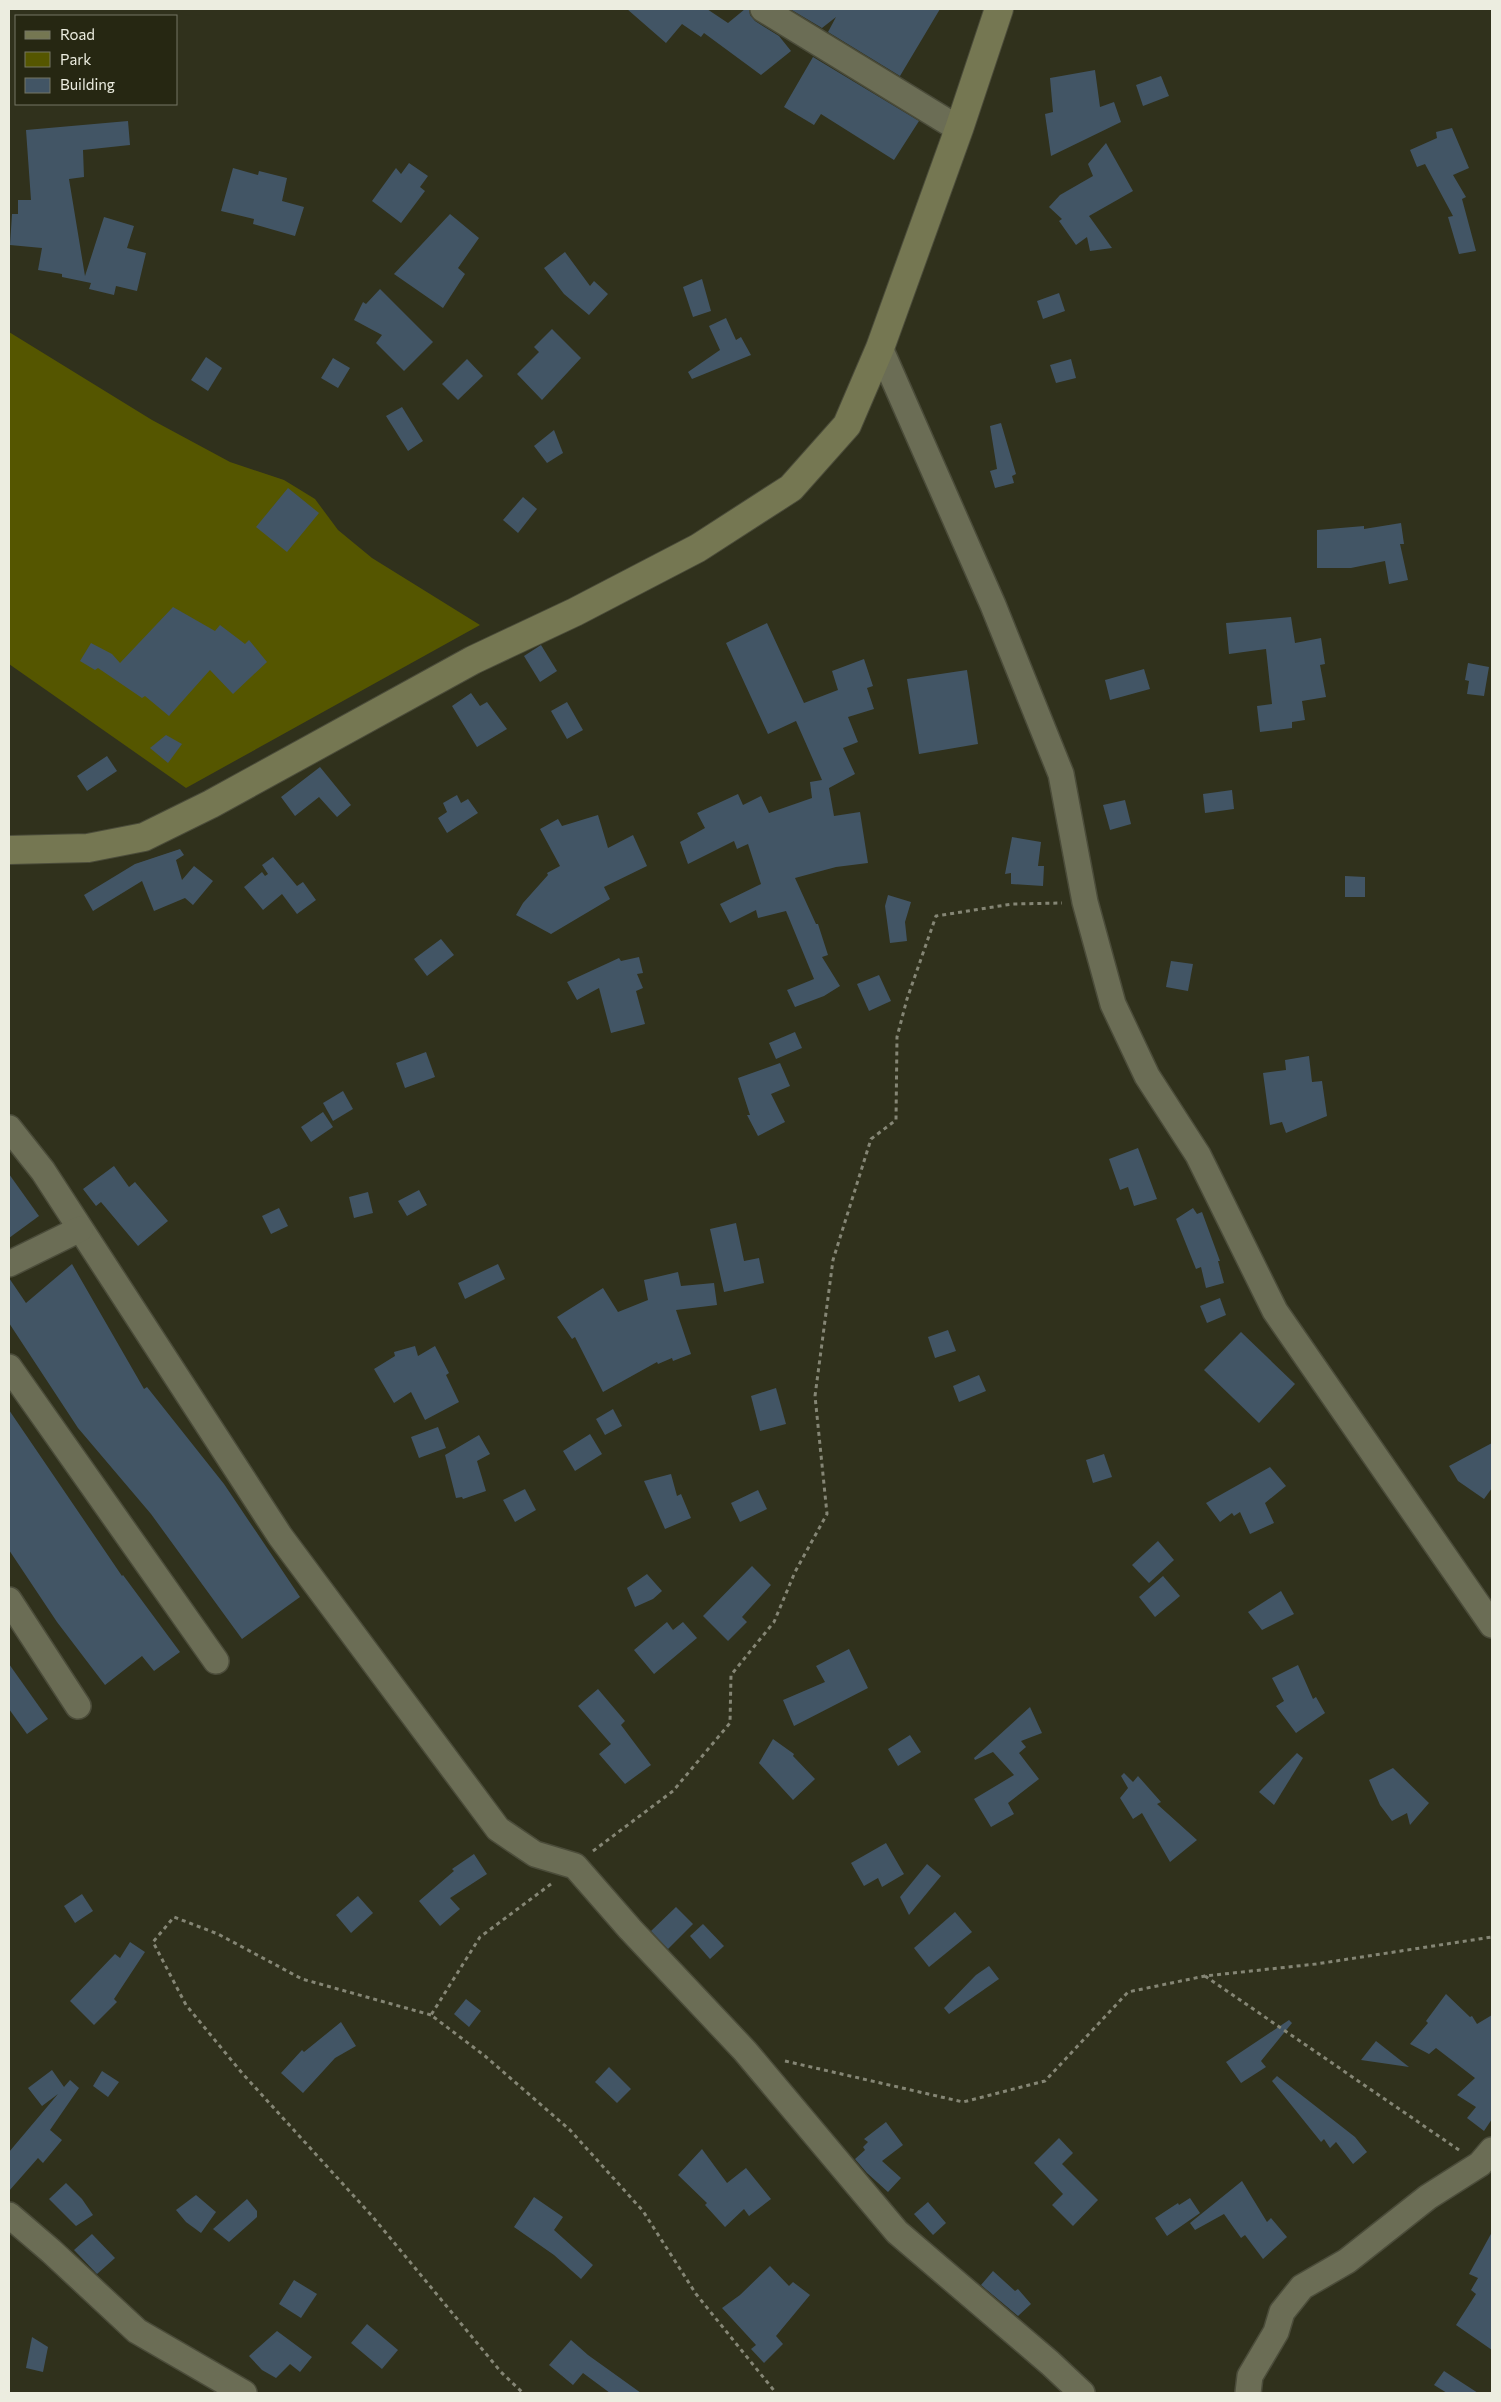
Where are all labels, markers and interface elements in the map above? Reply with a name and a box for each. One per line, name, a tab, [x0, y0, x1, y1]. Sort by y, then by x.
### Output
legend	[15, 15, 178, 105]
text: Road	[60, 25, 95, 43]
text: Park	[60, 50, 91, 68]
text: Building	[60, 75, 115, 93]

